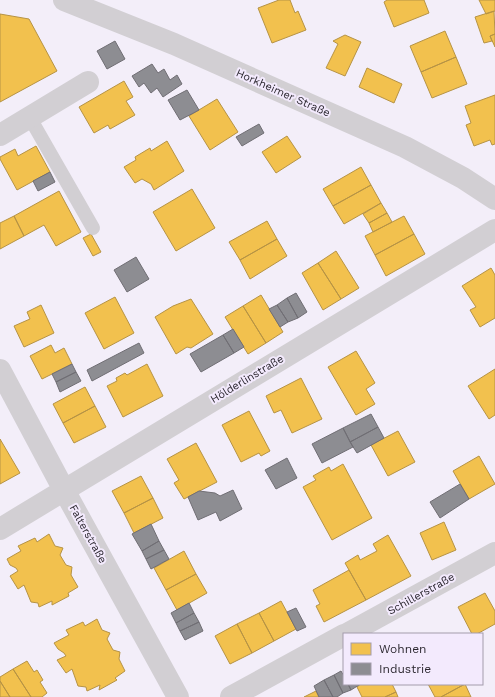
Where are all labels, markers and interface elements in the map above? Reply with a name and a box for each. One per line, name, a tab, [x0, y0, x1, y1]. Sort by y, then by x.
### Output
street label: Horkheimer Straße	[234, 66, 332, 120]
street label: Hölderlinstraße	[208, 352, 286, 406]
street label: Falterstraße	[67, 502, 109, 566]
street label: Schillerstraße	[385, 570, 457, 618]
legend	[343, 633, 483, 685]
text: Wohnen	[379, 642, 427, 656]
text: Industrie	[379, 662, 431, 676]

